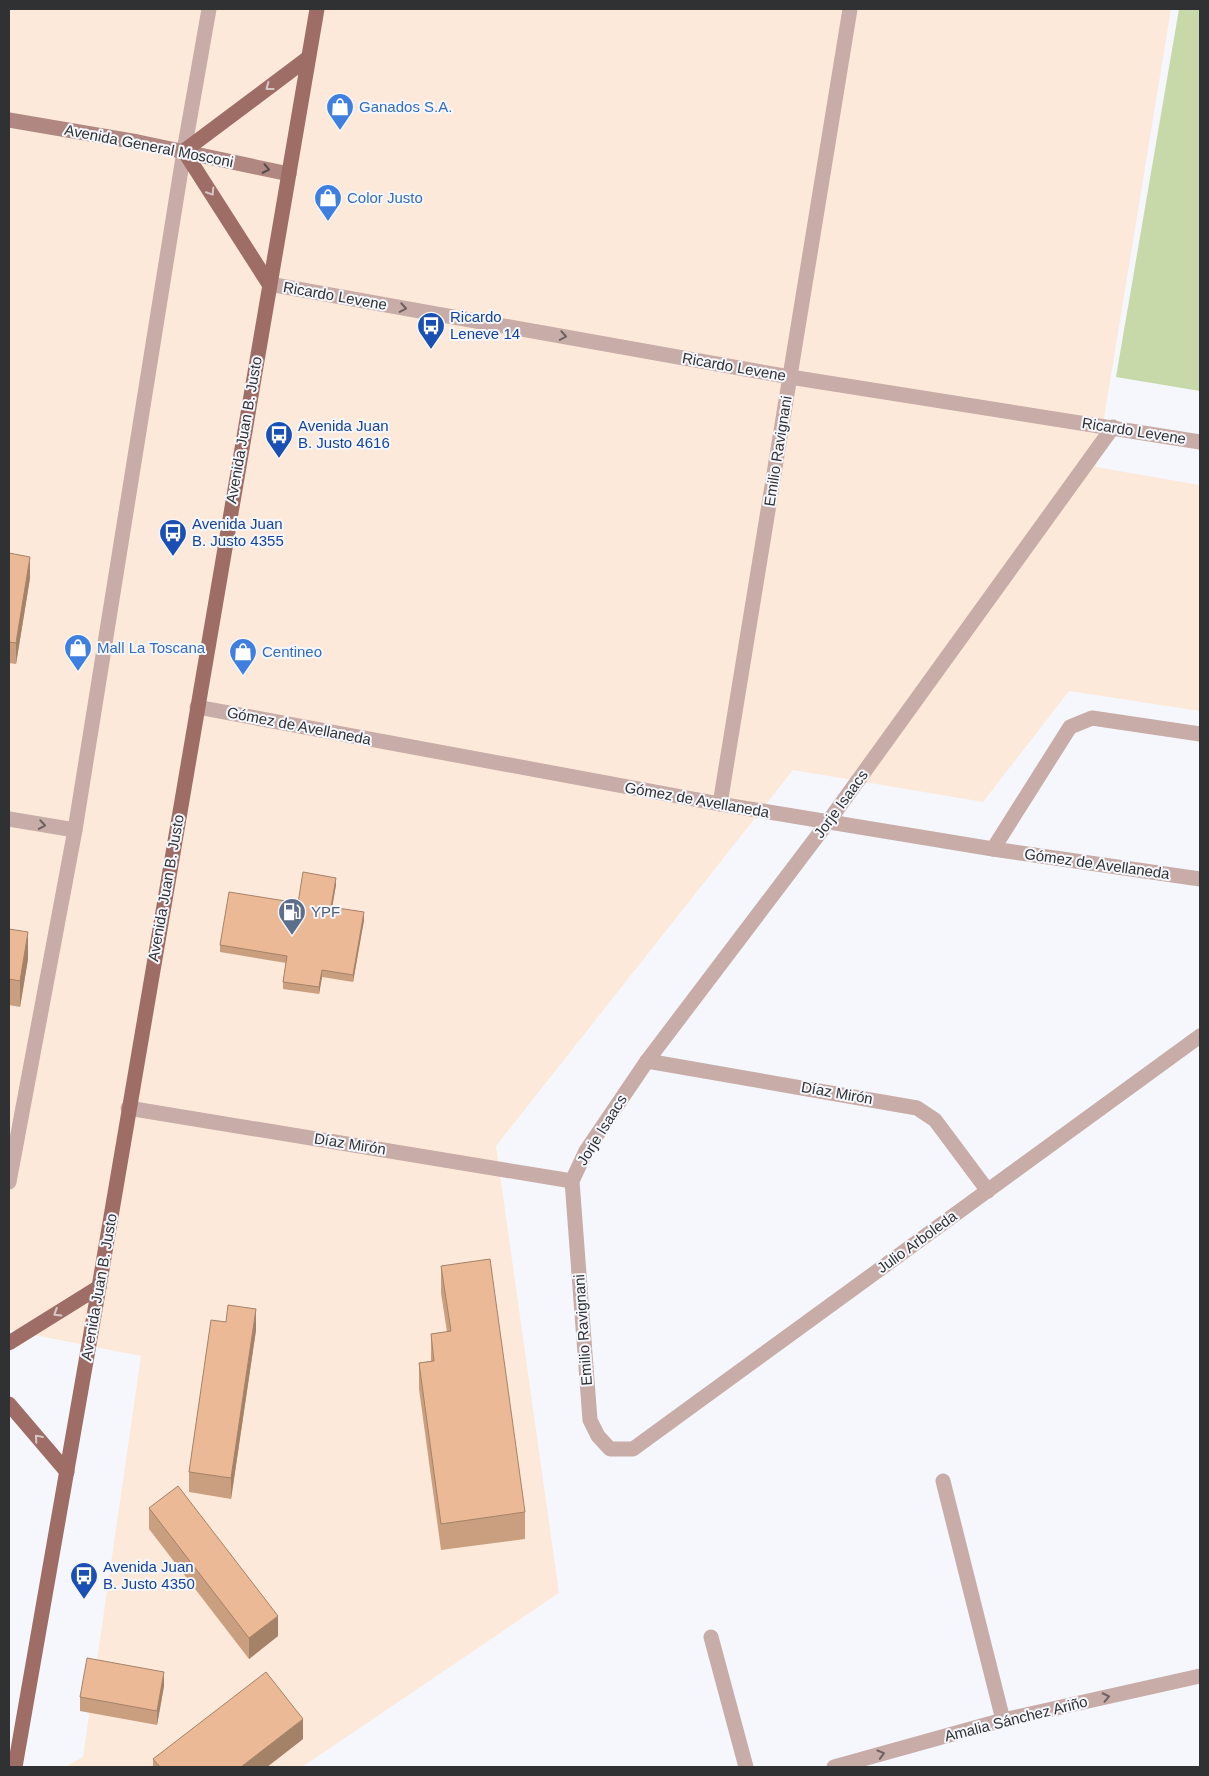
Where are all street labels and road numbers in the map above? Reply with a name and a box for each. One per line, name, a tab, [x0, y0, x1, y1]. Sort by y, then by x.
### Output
street label: Avenida General Mosconi	[63, 121, 235, 170]
street label: Ricardo Levene	[282, 278, 388, 313]
street label: Ricardo Levene	[681, 349, 787, 384]
street label: Avenida Juan B. Justo	[222, 355, 265, 505]
street label: Emilio Ravignani	[760, 394, 795, 507]
street label: Ricardo Levene	[1081, 414, 1187, 447]
street label: Gómez de Avellaneda	[226, 703, 373, 748]
street label: Jorje Isaacs	[810, 766, 871, 841]
street label: Gómez de Avellaneda	[623, 778, 771, 821]
street label: Avenida Juan B. Justo	[144, 813, 187, 963]
street label: Gómez de Avellaneda	[1023, 845, 1171, 882]
street label: Díaz Mirón	[800, 1078, 874, 1107]
street label: Jorje Isaacs	[573, 1091, 630, 1168]
street label: Díaz Mirón	[313, 1129, 387, 1158]
street label: Julio Arboleda	[874, 1207, 960, 1276]
street label: Avenida Juan B. Justo	[77, 1212, 120, 1362]
street label: Emilio Ravignani	[570, 1274, 595, 1386]
street label: Amalia Sánchez Ariño	[943, 1693, 1089, 1745]

